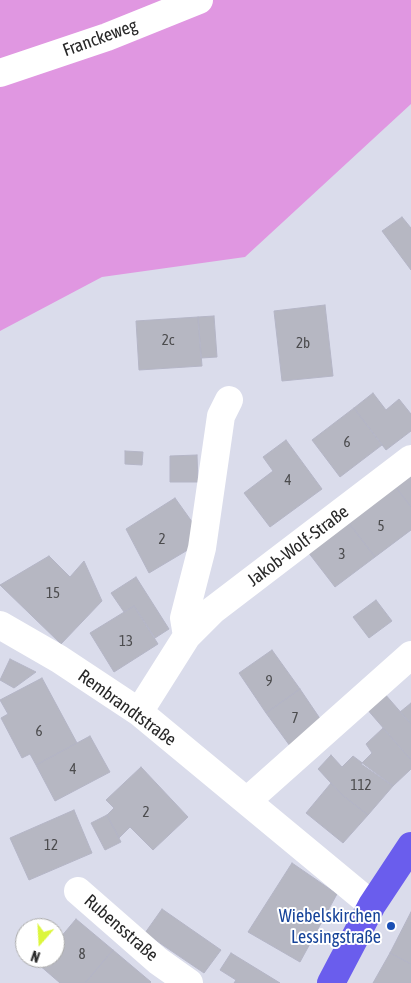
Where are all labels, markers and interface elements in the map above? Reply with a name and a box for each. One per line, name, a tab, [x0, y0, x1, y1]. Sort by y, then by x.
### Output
street label: Franckeweg	[60, 15, 140, 61]
house number: 2c	[162, 331, 174, 349]
house number: 2b	[296, 334, 310, 352]
house number: 6	[343, 433, 351, 451]
house number: 4	[284, 471, 292, 489]
street label: Jakob-Wolf-Straße	[243, 501, 353, 591]
house number: 5	[377, 517, 385, 535]
house number: 2	[158, 530, 166, 548]
house number: 3	[338, 545, 346, 563]
house number: 15	[46, 584, 60, 602]
house number: 13	[119, 632, 133, 650]
street label: Rembrandtstraße	[74, 665, 180, 751]
house number: 9	[265, 672, 273, 690]
house number: 7	[291, 709, 299, 727]
house number: 6	[35, 722, 43, 740]
house number: 4	[69, 760, 77, 778]
house number: 112	[350, 776, 372, 794]
house number: 2	[142, 803, 150, 821]
house number: 12	[44, 836, 58, 854]
street label: Rubensstraße	[80, 890, 162, 966]
place label: Wiebelskirchen Lessingstraße	[279, 905, 381, 948]
north arrow	[15, 918, 65, 968]
marker: Wiebelskirchen Lessingstraße	[385, 920, 397, 932]
house number: 8	[78, 945, 86, 963]
text: N	[29, 947, 42, 965]

